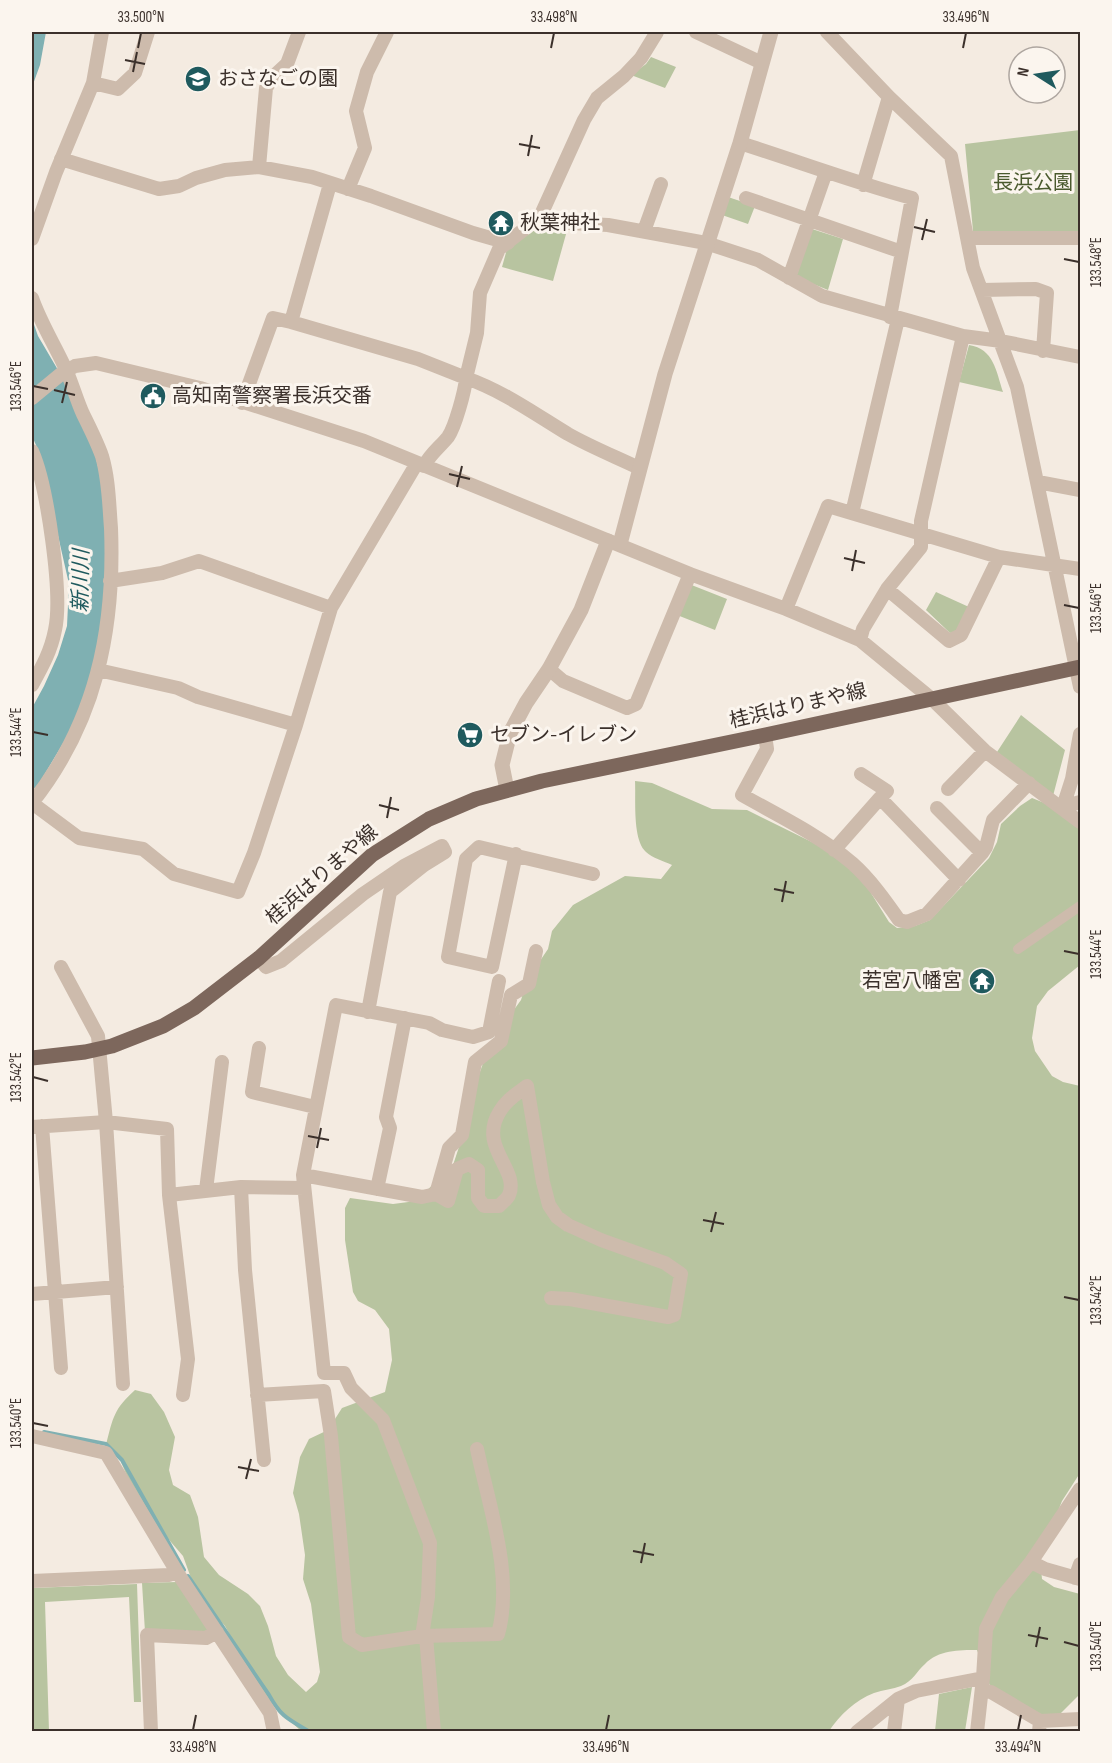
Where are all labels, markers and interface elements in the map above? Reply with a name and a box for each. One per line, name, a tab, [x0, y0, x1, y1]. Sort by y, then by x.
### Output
text: 33.500°N	[118, 8, 164, 27]
text: 33.498°N	[531, 8, 577, 27]
text: 33.496°N	[943, 8, 990, 27]
north arrow	[1007, 45, 1067, 105]
school or university icon: おさなごの園	[183, 64, 213, 94]
text: N	[1014, 66, 1034, 78]
place label: おさなごの園	[218, 67, 338, 91]
park label: 長浜公園	[993, 171, 1073, 195]
temple icon: 秋葉神社	[486, 208, 516, 238]
place label: 秋葉神社	[520, 211, 600, 235]
text: 133.548°E	[1087, 237, 1106, 287]
text: 133.546°E	[7, 361, 26, 411]
public building icon: 高知南警察署長浜交番	[138, 381, 168, 411]
place label: 高知南警察署長浜交番	[172, 384, 372, 408]
water label: 新川川	[68, 547, 94, 613]
text: 133.546°E	[1087, 583, 1106, 633]
street label: 桂浜はりまや線	[727, 679, 869, 733]
text: 133.544°E	[7, 707, 26, 757]
supermarket icon: セブン-イレブン	[455, 720, 485, 750]
place label: セブン-イレブン	[490, 723, 637, 747]
street label: 桂浜はりまや線	[261, 820, 383, 930]
text: 133.544°E	[1087, 929, 1106, 979]
temple icon: 若宮八幡宮	[967, 966, 997, 996]
place label: 若宮八幡宮	[862, 969, 962, 993]
text: 133.542°E	[7, 1052, 26, 1102]
text: 133.542°E	[1087, 1275, 1106, 1325]
text: 133.540°E	[7, 1398, 26, 1448]
text: 133.540°E	[1087, 1621, 1106, 1671]
text: 33.498°N	[170, 1738, 216, 1757]
text: 33.496°N	[583, 1738, 630, 1757]
text: 33.494°N	[995, 1738, 1041, 1757]

